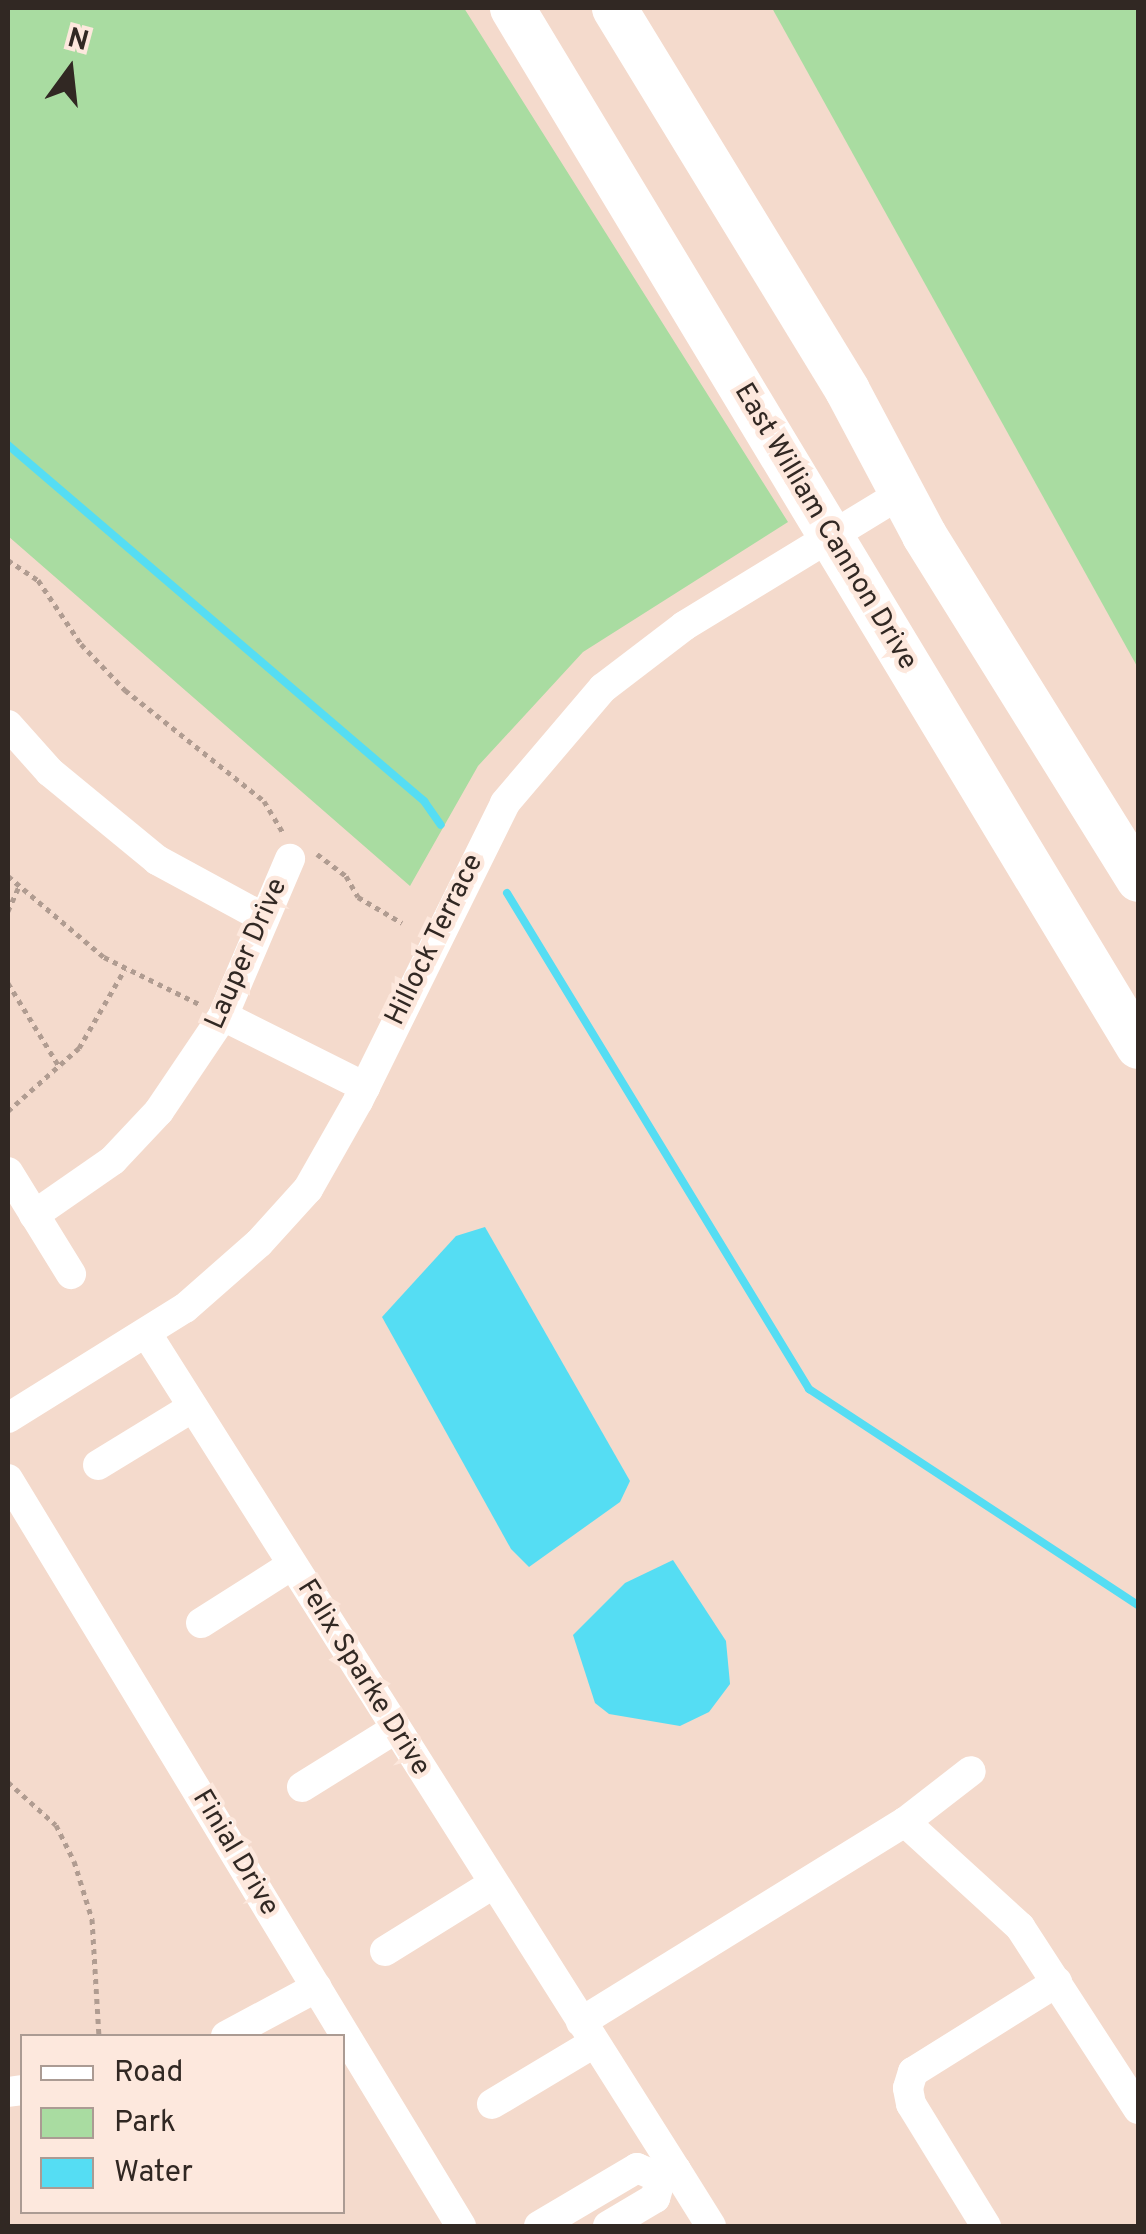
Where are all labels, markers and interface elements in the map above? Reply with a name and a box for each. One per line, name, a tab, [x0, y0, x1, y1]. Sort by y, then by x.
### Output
north arrow	[20, 20, 120, 120]
text: N	[63, 21, 92, 61]
street label: East William Cannon Drive	[726, 377, 924, 677]
street label: Hillock Terrace	[379, 848, 491, 1032]
street label: Lauper Drive	[199, 873, 295, 1035]
street label: Felix Sparke Drive	[289, 1574, 437, 1782]
street label: Finial Drive	[184, 1784, 286, 1922]
legend	[20, 2034, 345, 2214]
text: Road	[114, 2055, 183, 2092]
text: Park	[114, 2105, 176, 2142]
text: Water	[114, 2155, 193, 2192]

